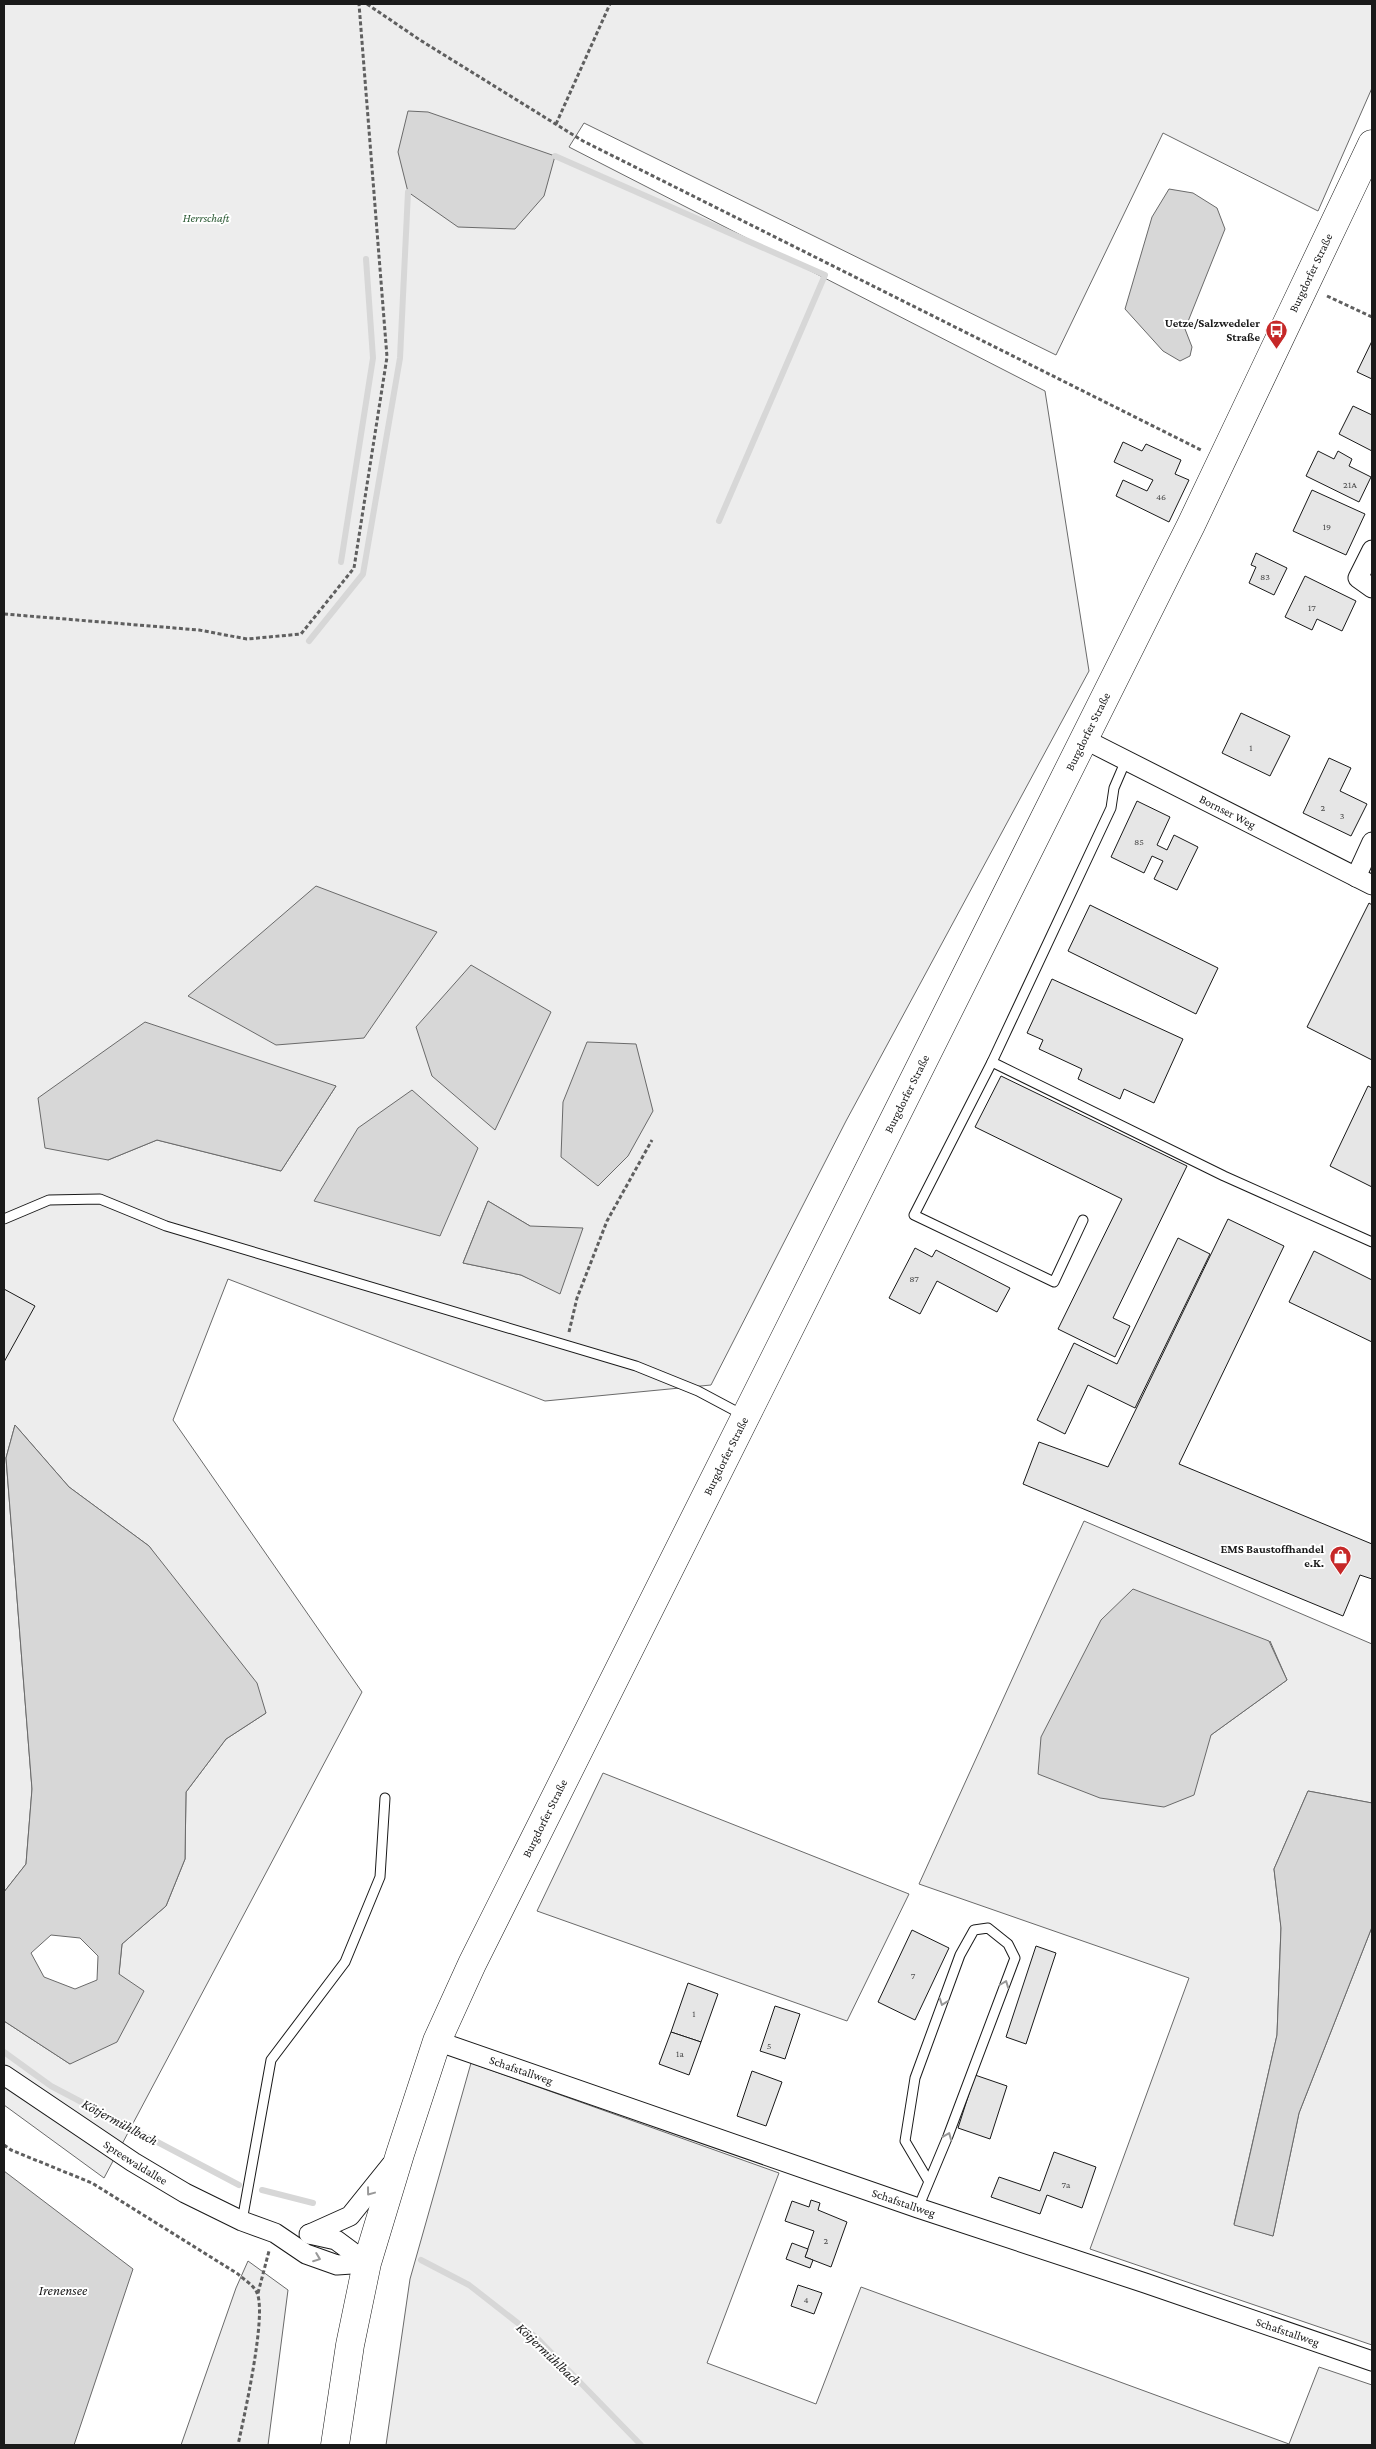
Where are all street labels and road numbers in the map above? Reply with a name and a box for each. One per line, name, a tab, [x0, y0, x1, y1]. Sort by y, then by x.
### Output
street label: Burgdorfer Straße	[1286, 231, 1336, 315]
street label: Burgdorfer Straße	[1062, 690, 1113, 773]
street label: Bornser Weg	[1197, 792, 1258, 832]
street label: Burgdorfer Straße	[881, 1052, 932, 1135]
street label: Burgdorfer Straße	[700, 1415, 751, 1498]
street label: Burgdorfer Straße	[519, 1777, 570, 1860]
street label: Schafstallweg	[487, 2053, 555, 2088]
street label: Spreewaldallee	[101, 2137, 170, 2188]
street label: Schafstallweg	[870, 2186, 937, 2220]
street label: Schafstallweg	[1254, 2315, 1321, 2349]

